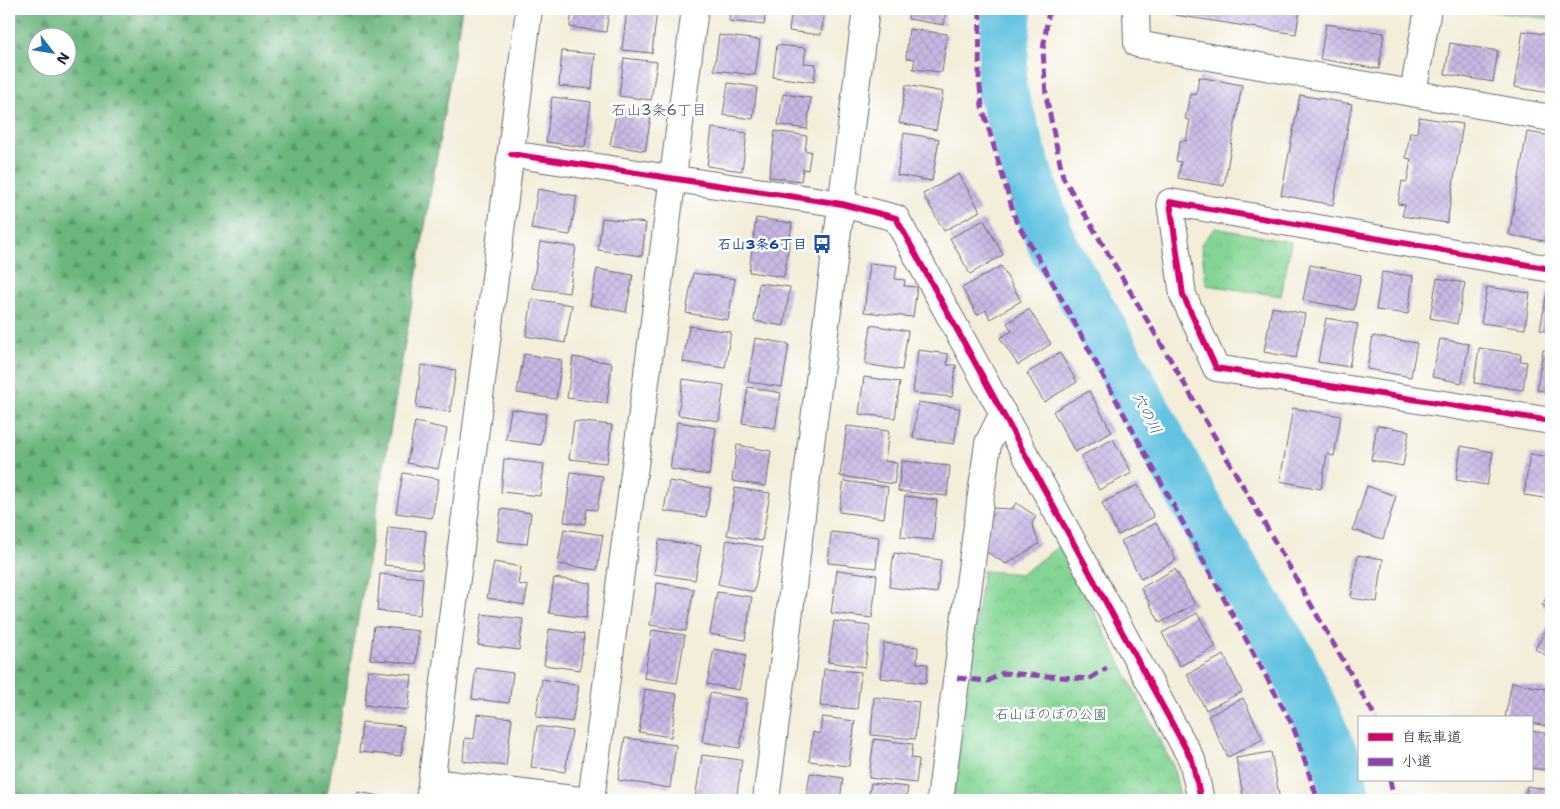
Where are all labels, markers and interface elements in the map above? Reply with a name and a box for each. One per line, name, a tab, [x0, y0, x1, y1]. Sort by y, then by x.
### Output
north arrow	[28, 28, 78, 78]
text: N	[53, 49, 74, 68]
district label: 石山3条6丁目	[611, 100, 707, 120]
bus stop icon: 石山3条6丁目	[811, 233, 833, 255]
place label: 石山3条6丁目	[717, 235, 807, 253]
water label: 穴の川	[1128, 388, 1166, 438]
park label: 石山ほのぼの公園	[995, 705, 1107, 723]
legend	[1358, 716, 1532, 782]
text: 自転車道	[1402, 727, 1462, 747]
text: 小道	[1402, 751, 1432, 771]

